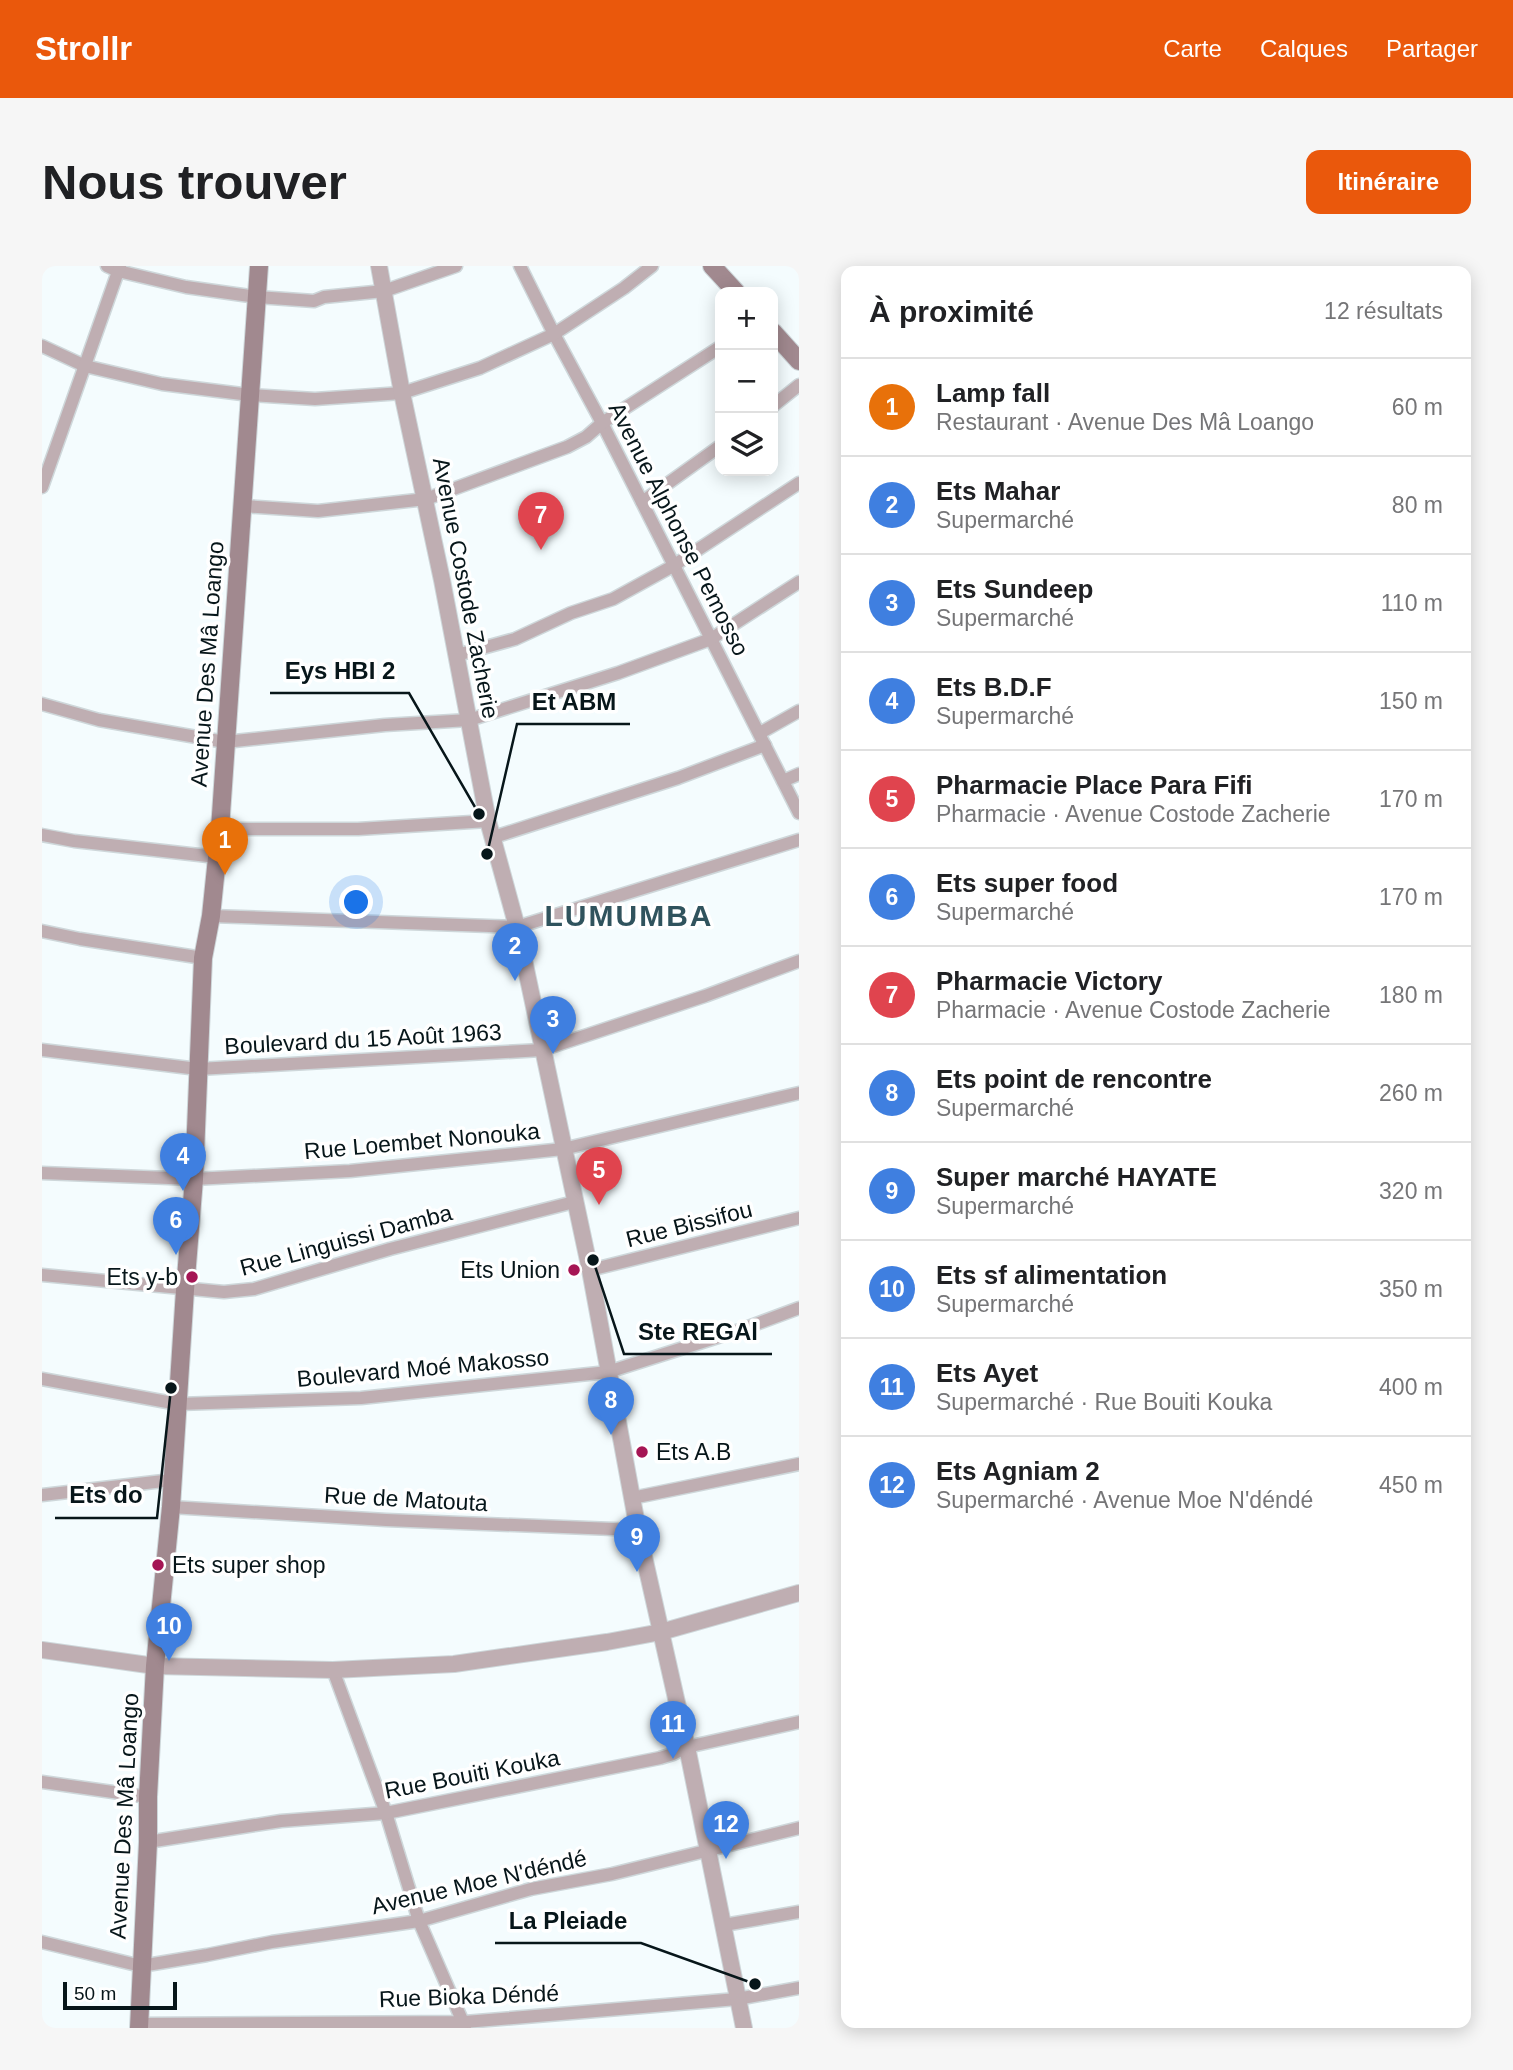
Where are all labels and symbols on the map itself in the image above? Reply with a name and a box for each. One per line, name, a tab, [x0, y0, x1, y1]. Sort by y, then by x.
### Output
street label: Avenue Alphonse Pemosso	[604, 398, 754, 660]
street label: Avenue Costode Zacherie	[428, 455, 504, 721]
pin: 7	[518, 492, 564, 550]
street label: Avenue Des Mâ Loango	[185, 540, 229, 788]
callout: Eys HBI 2	[270, 648, 409, 693]
text: Eys HBI 2	[285, 657, 395, 684]
callout: Et ABM	[517, 679, 630, 724]
text: Et ABM	[532, 688, 616, 715]
pin: 1	[202, 817, 248, 875]
your location	[339, 885, 373, 919]
district label: LUMUMBA	[545, 899, 713, 932]
pin: 2	[492, 923, 538, 981]
pin: 3	[530, 996, 576, 1054]
street label: Boulevard du 15 Août 1963	[224, 1019, 502, 1059]
street label: Rue Loembet Nonouka	[303, 1118, 541, 1164]
pin: 4	[160, 1133, 206, 1191]
pin: 5	[576, 1147, 622, 1205]
street label: Rue Bissifou	[623, 1196, 755, 1252]
pin: 6	[153, 1197, 199, 1255]
street label: Rue Linguissi Damba	[237, 1199, 455, 1281]
place label: Ets Union	[460, 1257, 560, 1283]
marker: Ets Union	[566, 1262, 582, 1278]
place label: Ets y-b	[106, 1264, 178, 1290]
marker: Ets y-b	[184, 1269, 200, 1285]
callout: Ste REGAl	[624, 1309, 772, 1354]
text: Ste REGAl	[638, 1318, 758, 1345]
street label: Boulevard Moé Makosso	[296, 1344, 550, 1392]
pin: 8	[588, 1377, 634, 1435]
place label: Ets A.B	[656, 1439, 731, 1465]
marker: Ets A.B	[634, 1444, 650, 1460]
callout: Ets do	[55, 1473, 157, 1518]
text: Ets do	[69, 1481, 143, 1508]
street label: Rue de Matouta	[324, 1482, 489, 1516]
pin: 9	[614, 1514, 660, 1572]
place label: Ets super shop	[172, 1552, 325, 1578]
marker: Ets super shop	[150, 1557, 166, 1573]
pin: 10	[146, 1603, 192, 1661]
street label: Avenue Des Mâ Loango	[105, 1692, 143, 1940]
pin: 11	[650, 1701, 696, 1759]
street label: Rue Bouiti Kouka	[382, 1744, 562, 1804]
pin: 12	[703, 1801, 749, 1859]
street label: Avenue Moe N'déndé	[369, 1845, 589, 1919]
callout: La Pleiade	[495, 1898, 641, 1943]
text: La Pleiade	[509, 1907, 627, 1934]
scale bar	[63, 1979, 177, 2011]
street label: Rue Bioka Déndé	[378, 1980, 560, 2012]

